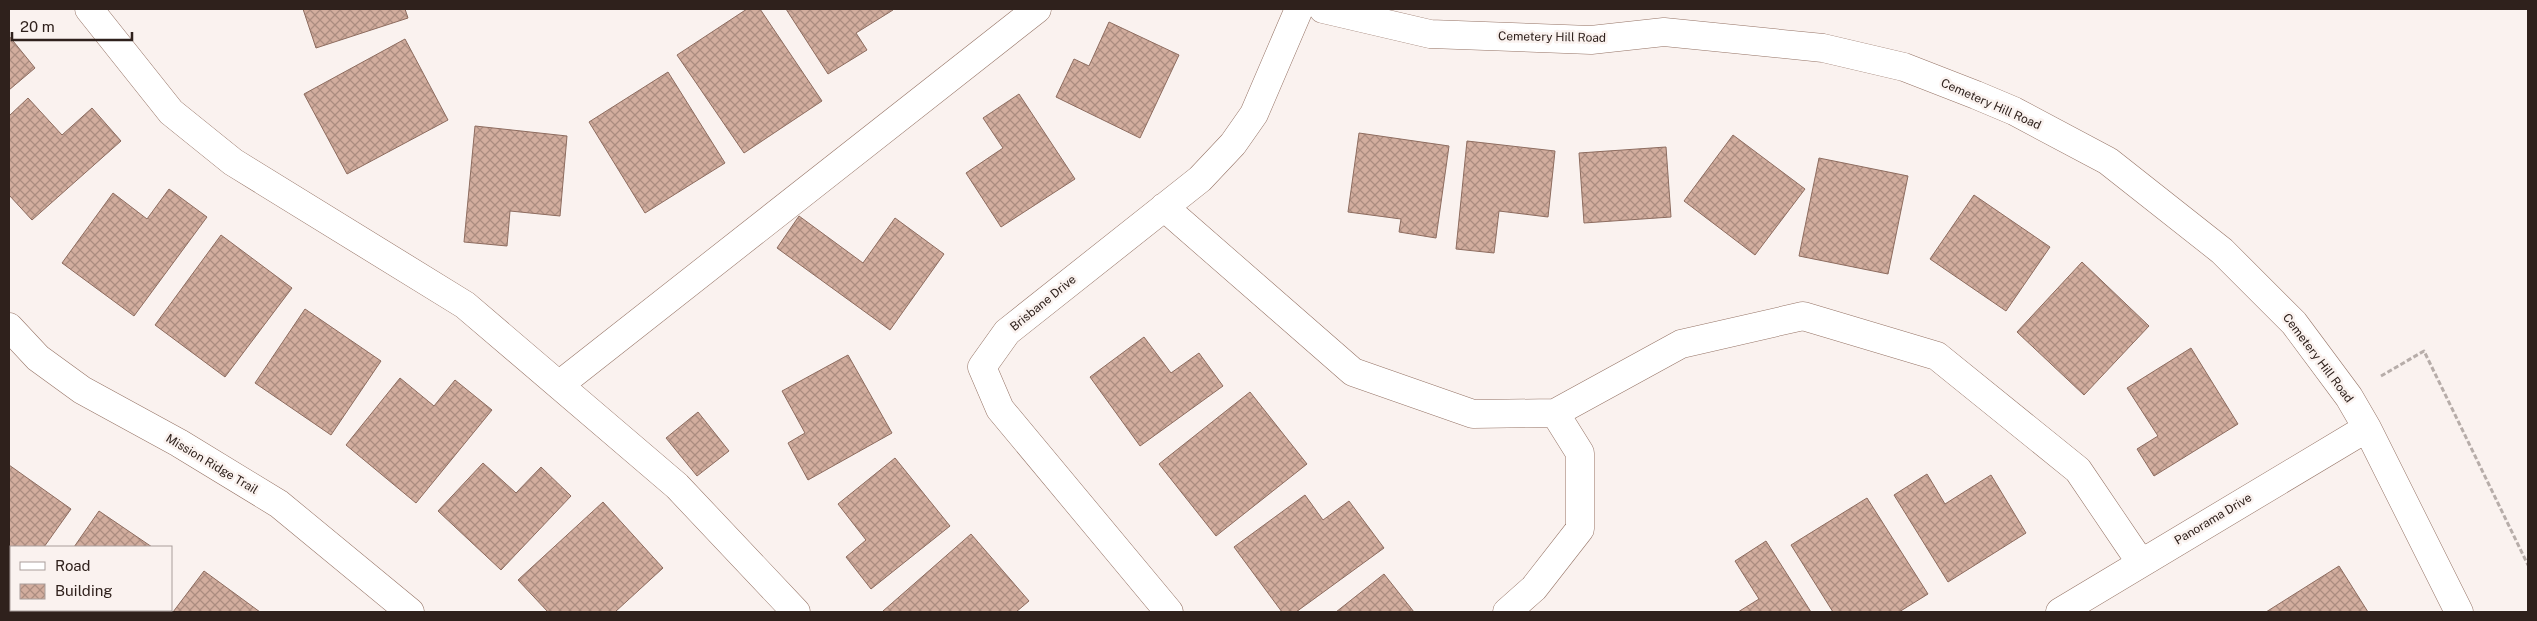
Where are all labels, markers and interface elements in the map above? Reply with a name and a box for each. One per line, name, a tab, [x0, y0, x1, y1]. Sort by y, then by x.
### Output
scale bar	[12, 10, 132, 42]
text: 20 m	[20, 18, 55, 35]
street label: Cemetery Hill Road	[1498, 29, 1606, 45]
street label: Cemetery Hill Road	[1939, 76, 2043, 132]
street label: Brisbane Drive	[1007, 272, 1079, 334]
street label: Cemetery Hill Road	[2280, 311, 2356, 405]
street label: Mission Ridge Trail	[163, 431, 261, 497]
street label: Panorama Drive	[2172, 490, 2254, 548]
legend	[10, 546, 172, 611]
text: Road	[55, 557, 91, 574]
text: Building	[55, 582, 113, 599]

